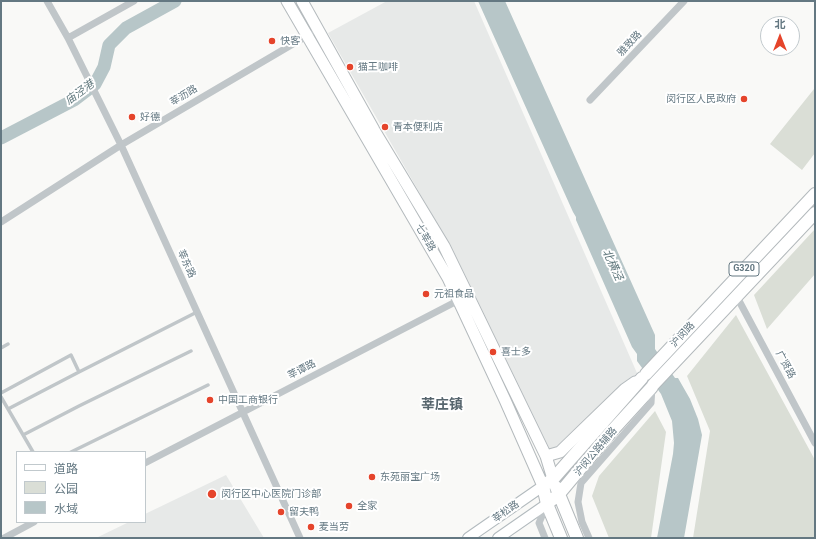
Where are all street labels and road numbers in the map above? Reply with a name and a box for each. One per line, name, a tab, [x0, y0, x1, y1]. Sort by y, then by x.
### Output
street label: 雅致路	[615, 29, 645, 59]
street label: 莘沥路	[168, 83, 200, 109]
street label: 七莘路	[412, 222, 438, 254]
street label: 莘东路	[174, 248, 198, 280]
road number: G320	[729, 262, 759, 276]
street label: 沪闵路	[668, 320, 698, 350]
street label: 广贤路	[773, 349, 797, 381]
street label: 莘谭路	[286, 358, 318, 382]
street label: 沪闵公路辅路	[572, 425, 620, 479]
street label: 莘松路	[490, 498, 522, 526]

